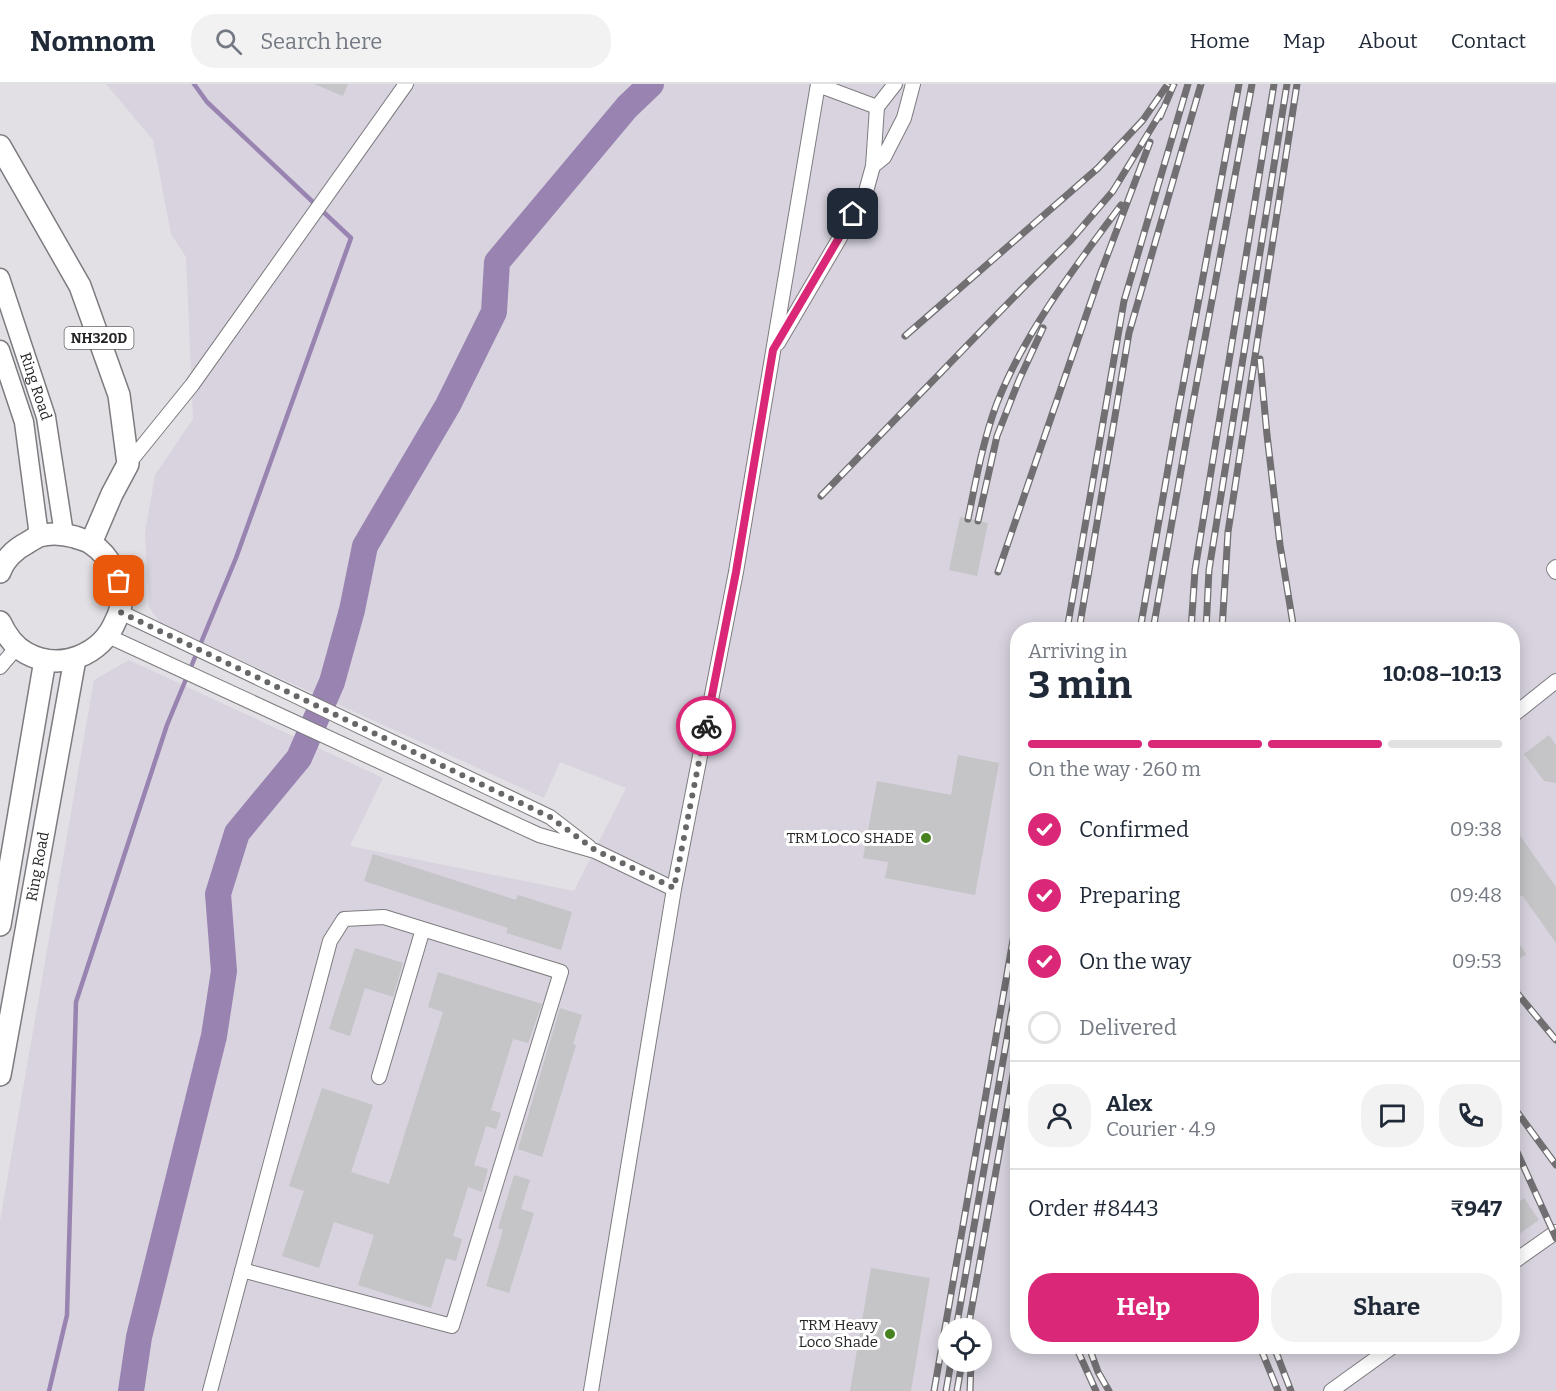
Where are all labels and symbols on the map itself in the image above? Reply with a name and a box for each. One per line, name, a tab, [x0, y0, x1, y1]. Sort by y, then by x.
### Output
pin	[827, 188, 878, 239]
road number: NH320D	[64, 327, 134, 349]
street label: Ring Road	[16, 350, 55, 423]
pin	[93, 555, 144, 606]
courier	[676, 696, 736, 756]
place label: TRM LOCO SHADE	[786, 829, 914, 847]
street label: Ring Road	[23, 830, 53, 903]
marker: TRM LOCO SHADE	[919, 831, 933, 845]
place label: TRM Heavy Loco Shade	[799, 1316, 878, 1351]
marker: TRM Heavy Loco Shade	[883, 1327, 897, 1341]

